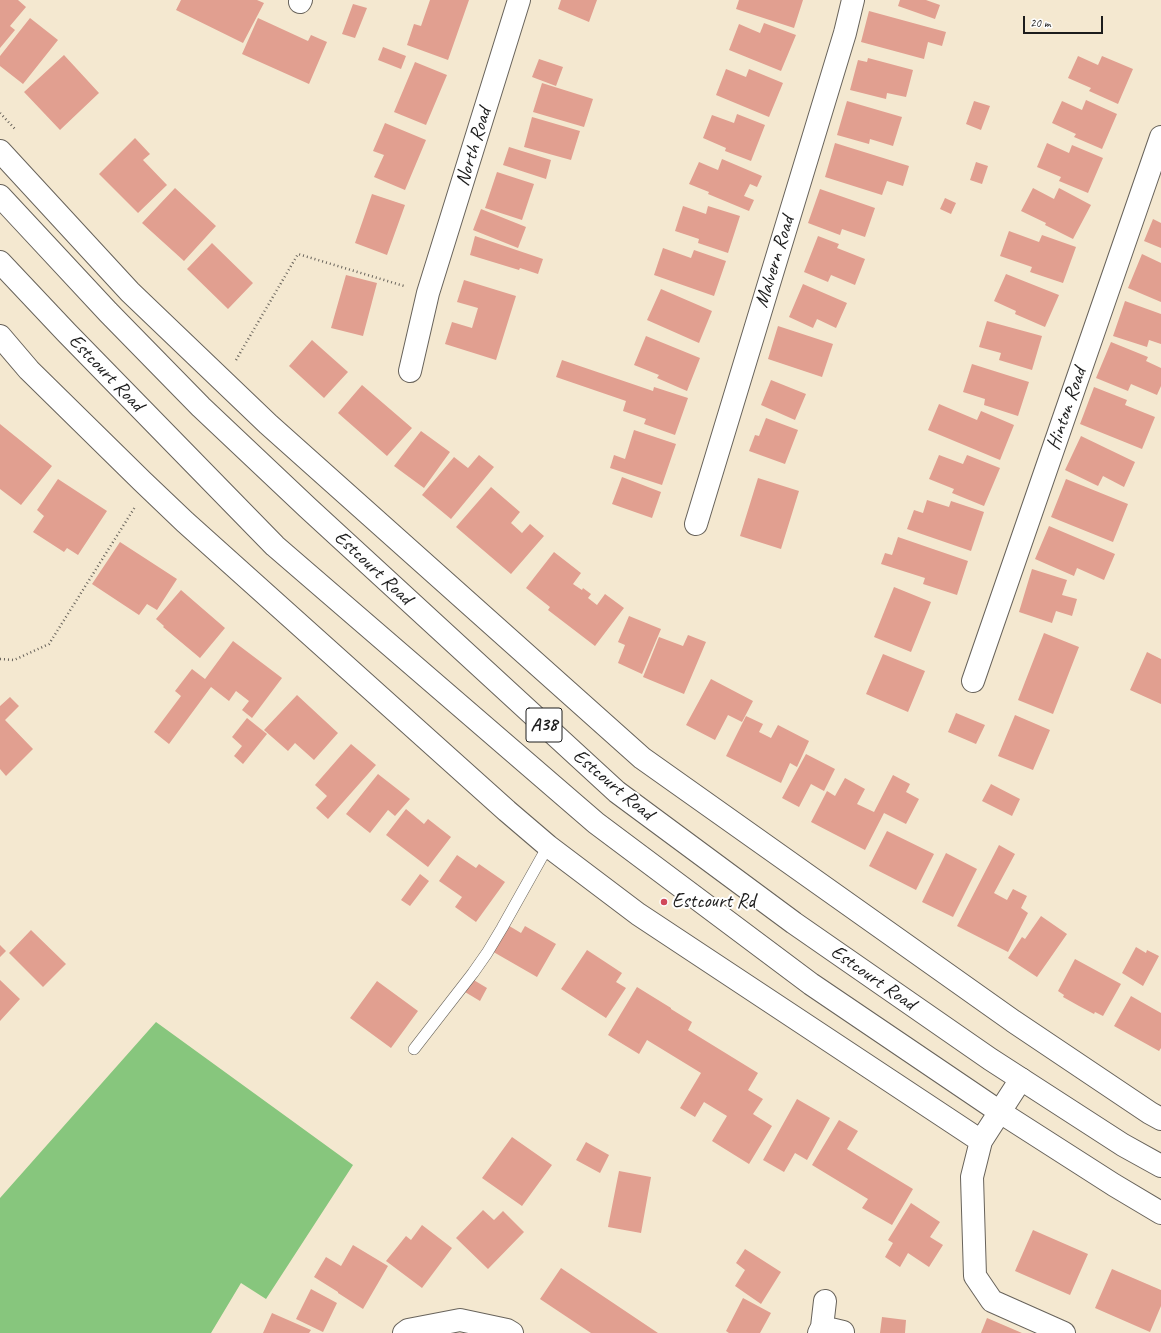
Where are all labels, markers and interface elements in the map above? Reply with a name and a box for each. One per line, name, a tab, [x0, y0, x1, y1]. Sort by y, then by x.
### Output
scale bar	[1025, 8, 1105, 34]
text: 20 m	[1030, 15, 1050, 31]
street label: North Road	[451, 105, 497, 189]
street label: Malvern Road	[750, 213, 800, 311]
street label: Estcourt Road	[63, 329, 149, 417]
street label: Hinton Road	[1042, 365, 1092, 453]
street label: Estcourt Road	[329, 526, 417, 610]
road number: A38	[526, 708, 562, 742]
street label: Estcourt Road	[568, 744, 658, 826]
place label: Estcourt Rd	[672, 890, 755, 914]
marker: Estcourt Rd	[659, 897, 669, 907]
street label: Estcourt Road	[826, 940, 920, 1016]

